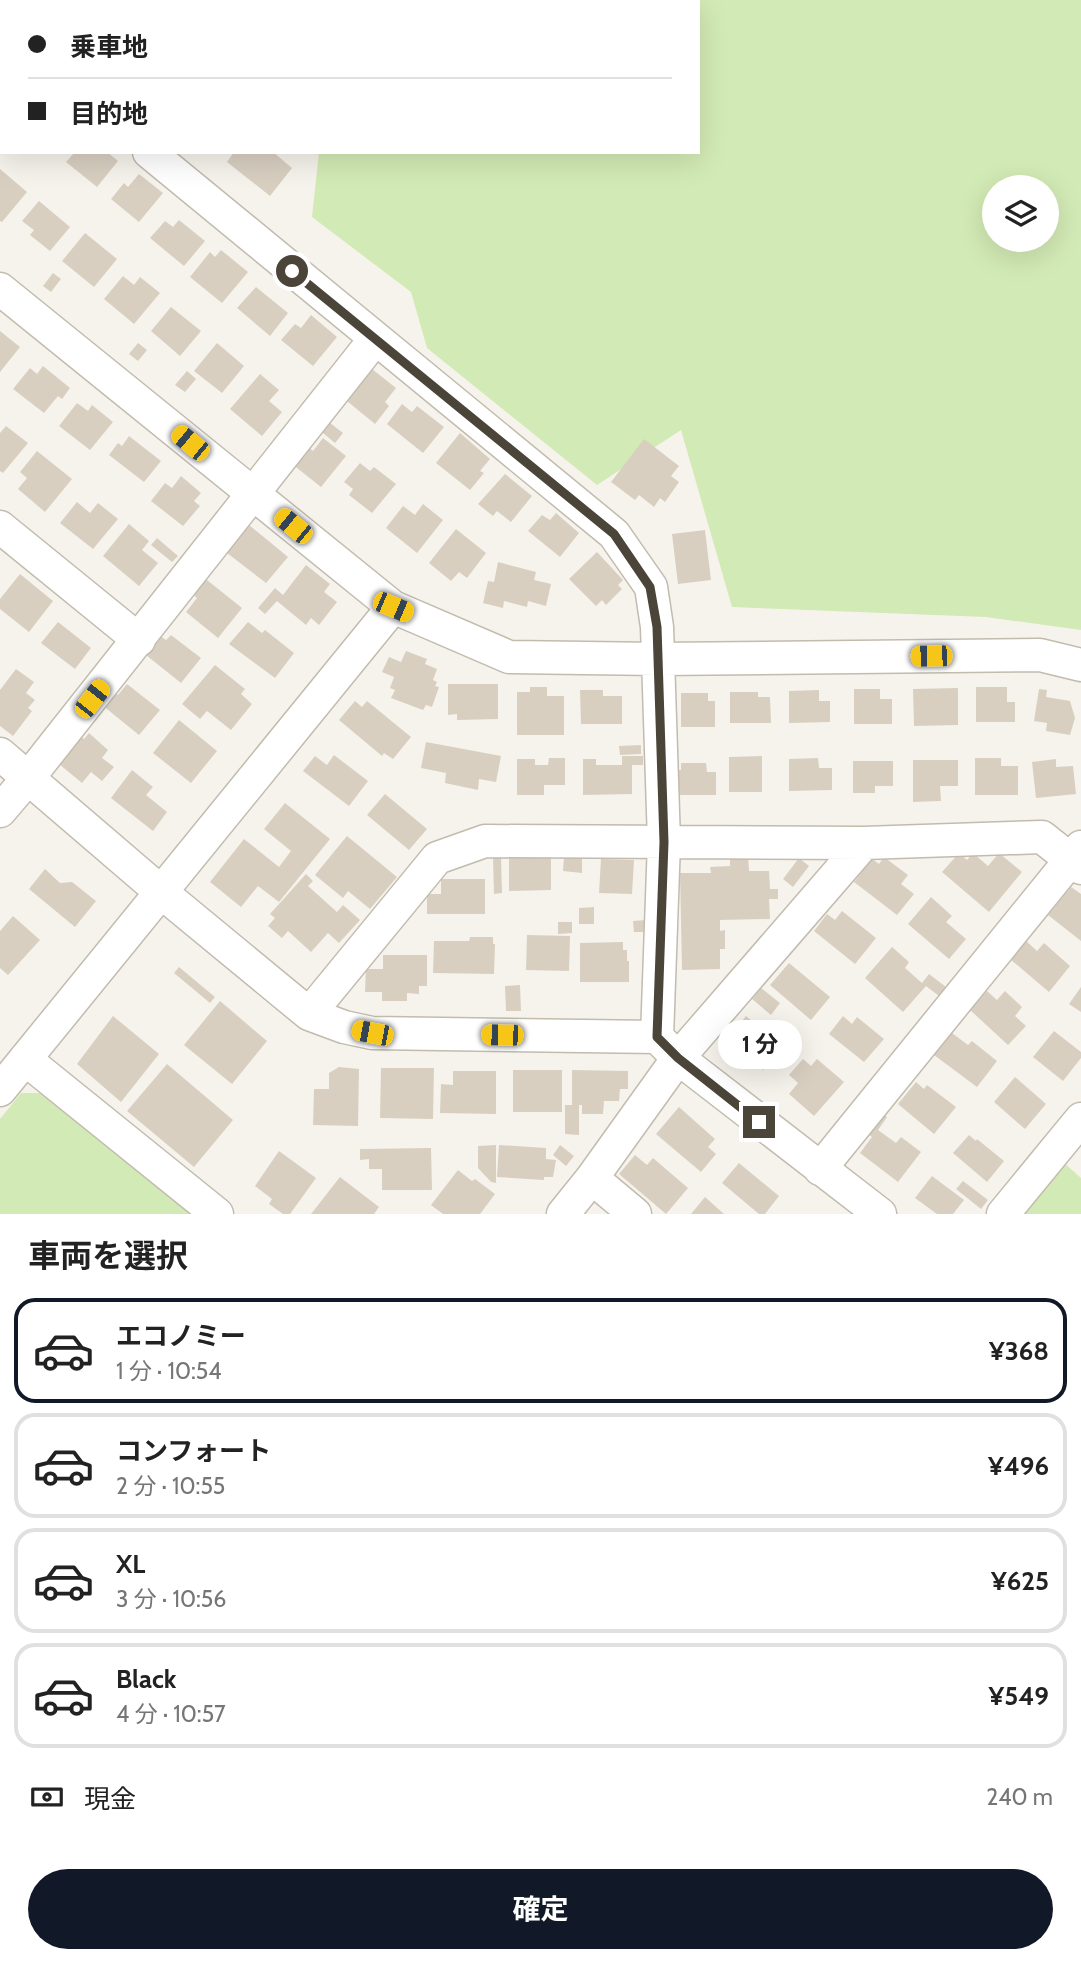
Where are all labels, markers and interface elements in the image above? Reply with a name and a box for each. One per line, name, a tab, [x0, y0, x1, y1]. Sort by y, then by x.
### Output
text: 乗車地	[70, 31, 148, 63]
text: 目的地	[70, 98, 148, 130]
map controls	[982, 175, 1059, 252]
button: layers	[982, 175, 1059, 252]
route start	[276, 255, 308, 287]
car	[168, 422, 213, 464]
car	[271, 505, 316, 547]
car	[370, 589, 417, 625]
car	[910, 645, 953, 667]
car	[71, 676, 114, 722]
car	[350, 1019, 395, 1047]
callout: 1 分	[717, 1020, 801, 1070]
car	[481, 1024, 524, 1046]
text: 1 分	[742, 1030, 778, 1058]
route end	[743, 1106, 775, 1138]
text: 車両を選択	[28, 1236, 188, 1275]
icon: car	[32, 1319, 95, 1382]
text: エコノミー	[116, 1320, 246, 1352]
text: ¥368	[989, 1335, 1049, 1367]
text: 1 分 · 10:54	[116, 1357, 222, 1385]
icon: car	[32, 1434, 95, 1497]
text: コンフォート	[116, 1435, 271, 1467]
text: ¥496	[988, 1450, 1049, 1482]
text: 2 分 · 10:55	[116, 1472, 225, 1500]
text: XL	[116, 1548, 145, 1580]
icon: car	[32, 1549, 95, 1612]
text: ¥625	[991, 1565, 1049, 1597]
text: 3 分 · 10:56	[116, 1585, 226, 1613]
text: Black	[116, 1663, 176, 1695]
icon: car	[32, 1664, 95, 1727]
text: ¥549	[989, 1680, 1049, 1712]
text: 4 分 · 10:57	[116, 1700, 226, 1728]
icon: cash	[28, 1778, 66, 1816]
text: 現金	[84, 1783, 136, 1815]
text: 240 m	[986, 1783, 1053, 1811]
button: 確定	[28, 1869, 1053, 1949]

